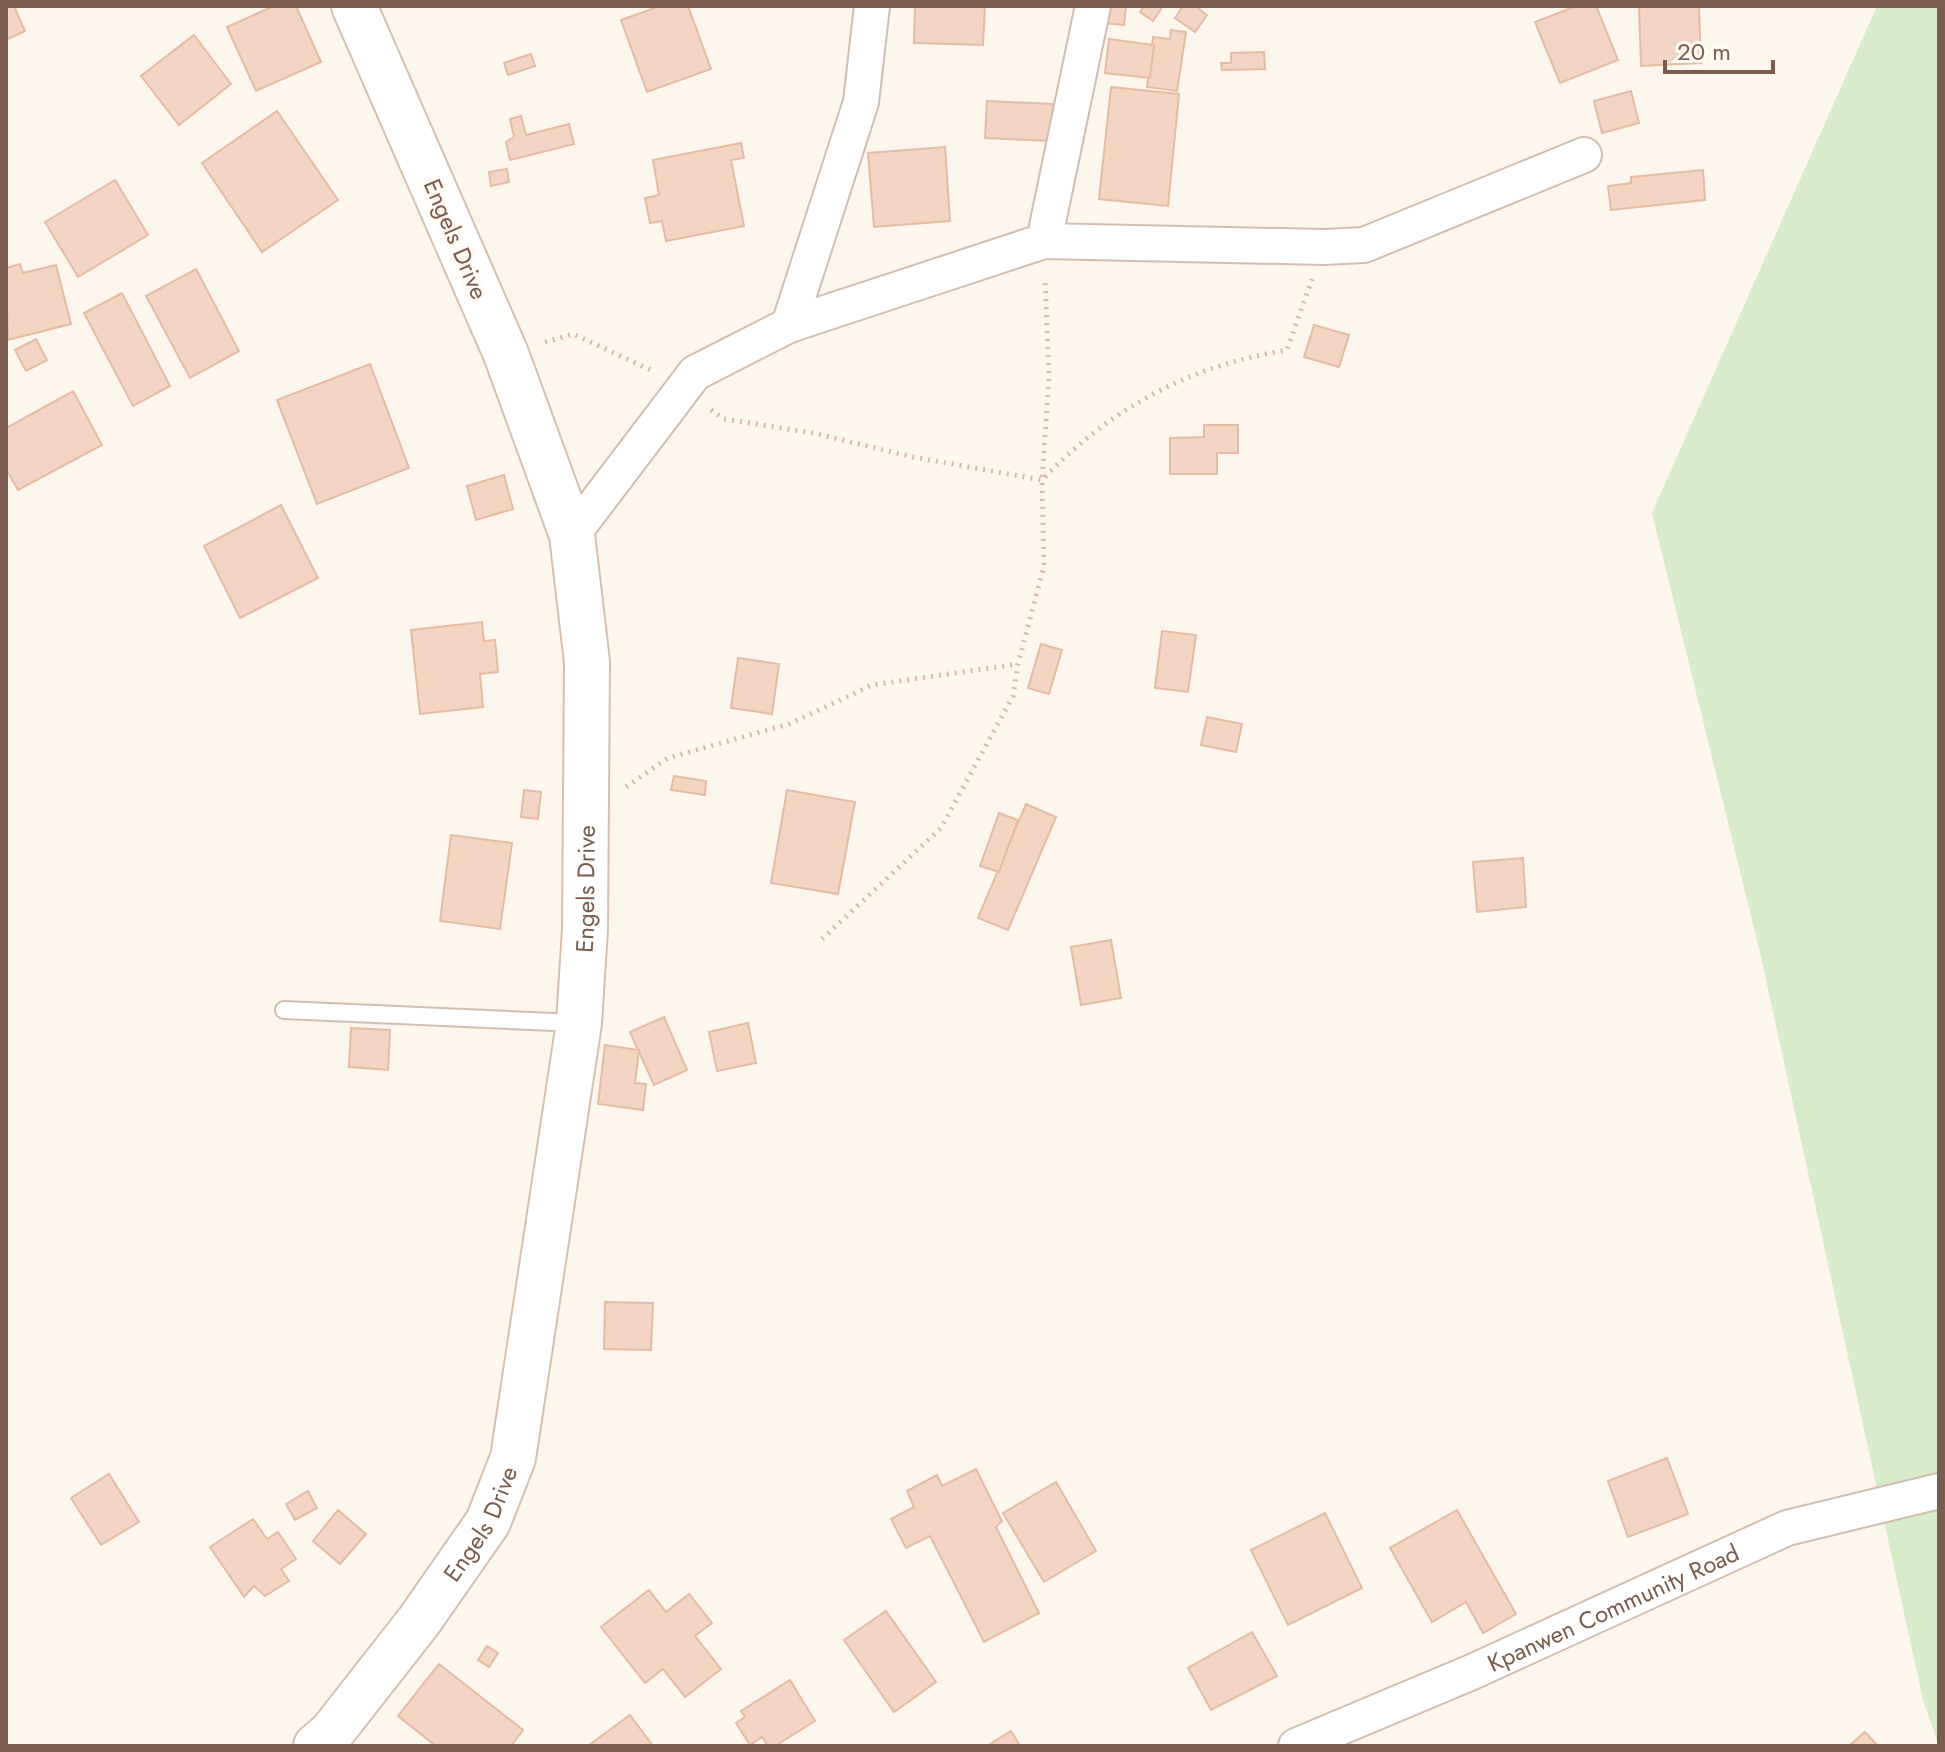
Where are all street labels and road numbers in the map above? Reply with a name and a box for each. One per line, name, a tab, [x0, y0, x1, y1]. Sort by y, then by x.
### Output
street label: Engels Drive	[415, 173, 497, 305]
street label: Engels Drive	[566, 825, 603, 954]
street label: Engels Drive	[434, 1461, 526, 1588]
street label: Kpanwen Community Road	[1481, 1535, 1745, 1680]

